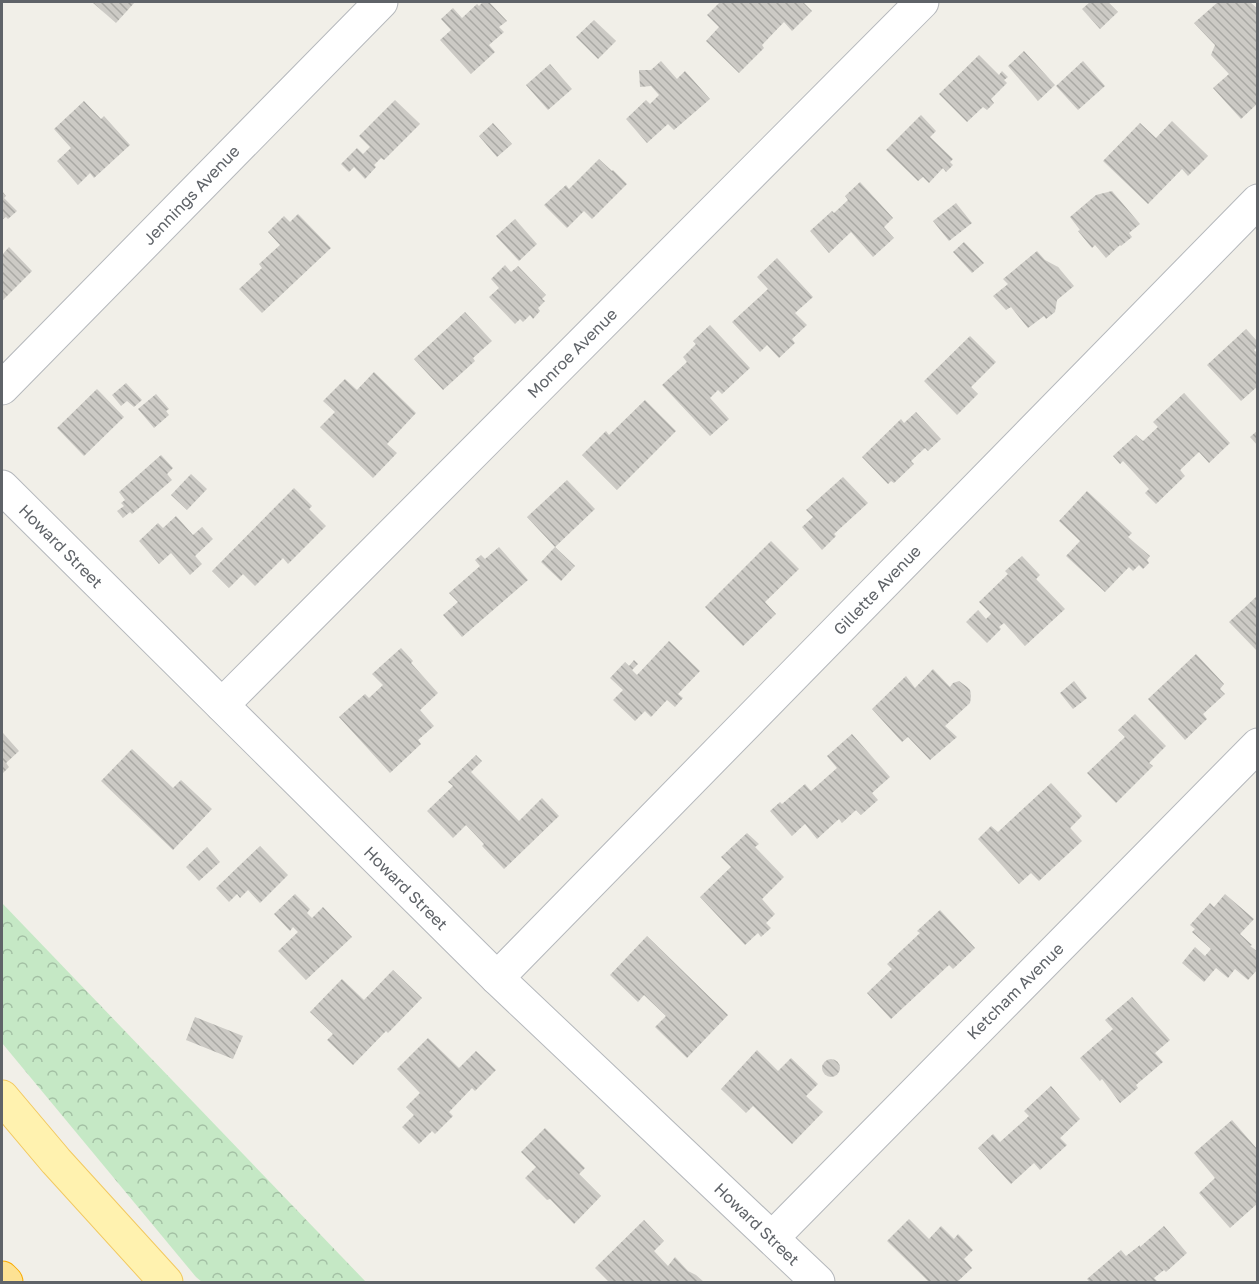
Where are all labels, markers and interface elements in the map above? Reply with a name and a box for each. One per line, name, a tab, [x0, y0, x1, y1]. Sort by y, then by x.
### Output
street label: Jennings Avenue	[138, 141, 244, 249]
street label: Monroe Avenue	[523, 304, 621, 402]
street label: Howard Street	[15, 500, 107, 592]
street label: Gillette Avenue	[829, 541, 925, 639]
street label: Howard Street	[360, 842, 452, 934]
street label: Ketcham Avenue	[962, 938, 1068, 1044]
street label: Howard Street	[710, 1178, 804, 1270]

